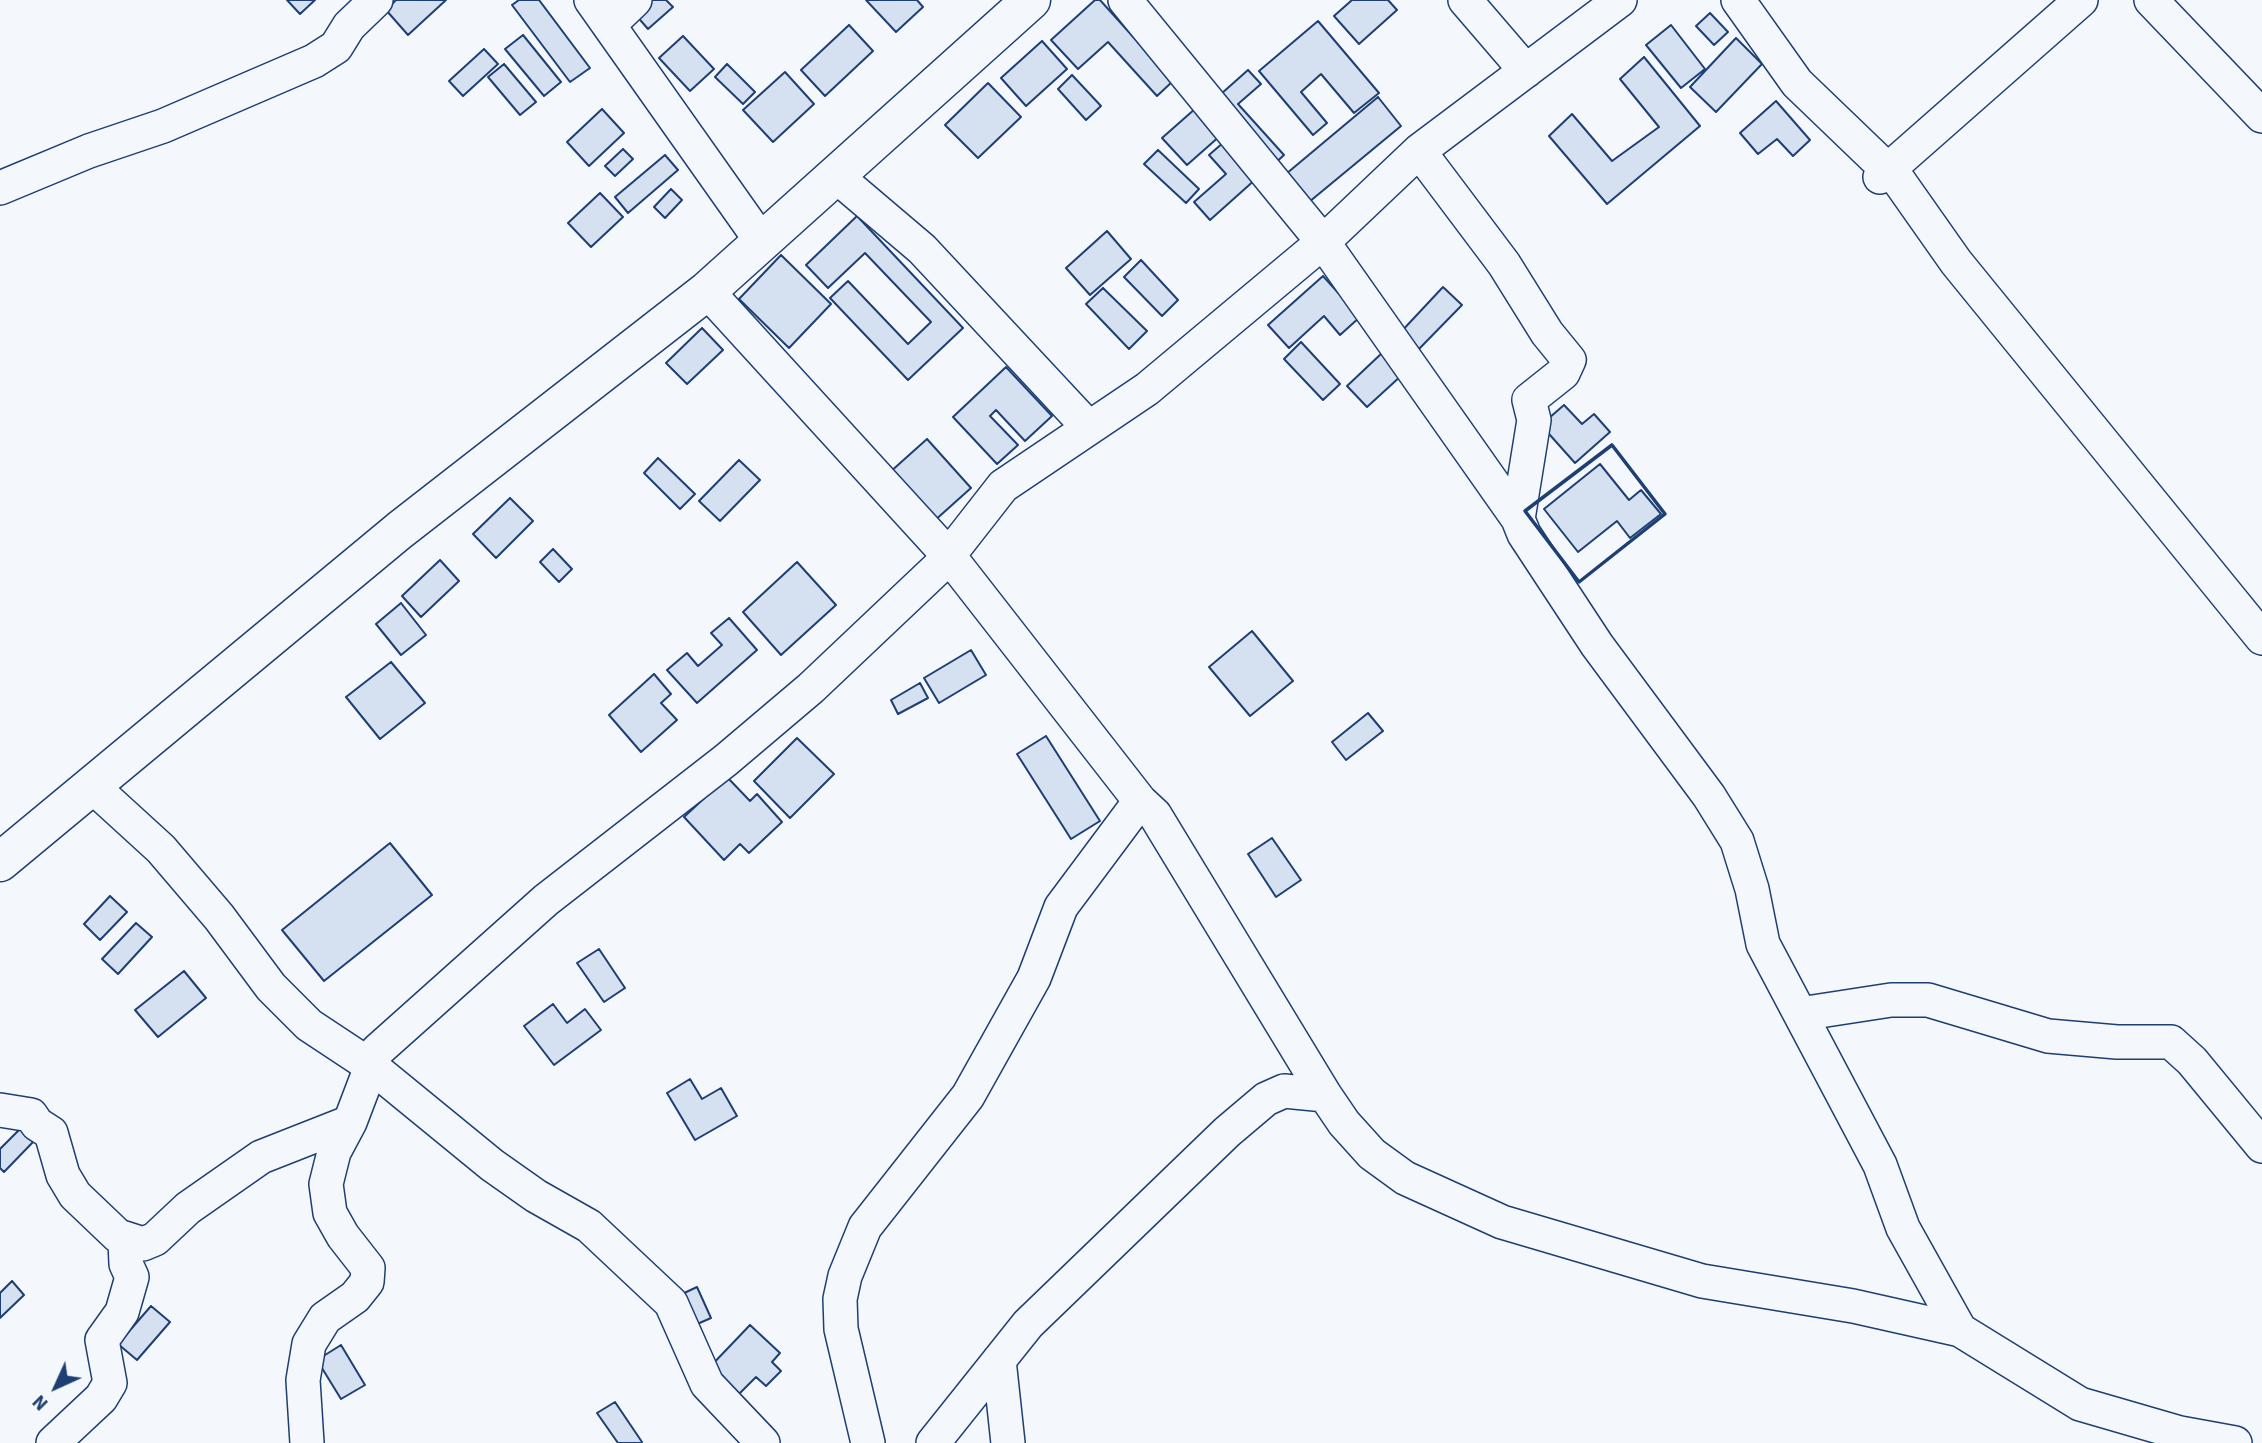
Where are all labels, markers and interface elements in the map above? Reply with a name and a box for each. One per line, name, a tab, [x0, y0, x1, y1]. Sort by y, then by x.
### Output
north arrow	[21, 1352, 91, 1422]
text: N	[27, 1388, 55, 1416]

